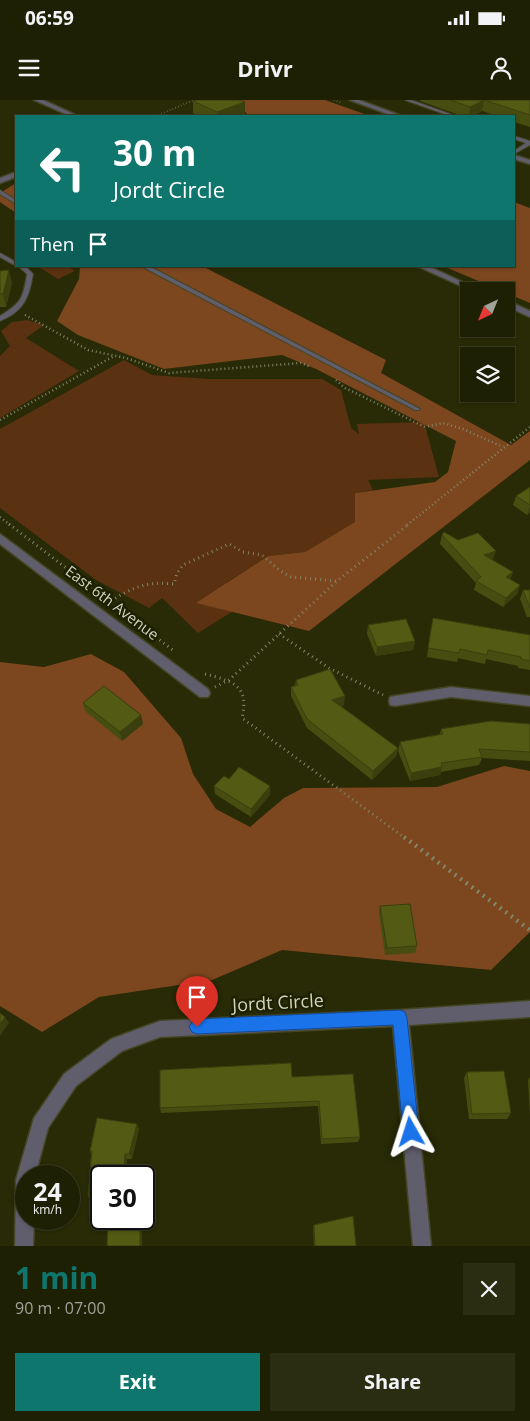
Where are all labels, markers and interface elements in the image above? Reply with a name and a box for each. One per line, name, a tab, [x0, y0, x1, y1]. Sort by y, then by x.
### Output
text: 06:59	[25, 5, 74, 31]
text: Drivr	[237, 53, 293, 83]
icon: menu	[15, 54, 43, 82]
icon: person	[487, 54, 515, 82]
text: 30 m	[113, 129, 196, 176]
icon: left	[30, 135, 95, 200]
text: Jordt Circle	[113, 174, 225, 204]
icon: arrive	[84, 230, 112, 258]
text: Then	[30, 231, 74, 257]
north arrow	[460, 282, 515, 338]
map controls	[460, 282, 515, 402]
button: layers	[460, 347, 515, 402]
street label: East 6th Avenue	[62, 560, 163, 644]
pin	[176, 976, 218, 1027]
icon: arrive	[183, 983, 211, 1011]
street label: Jordt Circle	[230, 988, 324, 1016]
position arrow	[384, 1105, 436, 1157]
speed limit sign: 30	[90, 1165, 155, 1230]
text: 24	[33, 1174, 62, 1208]
text: km/h	[33, 1201, 62, 1218]
text: 1 min	[15, 1257, 98, 1298]
button: close	[463, 1263, 515, 1315]
text: 90 m · 07:00	[15, 1297, 106, 1319]
button: Exit	[15, 1353, 260, 1411]
button: Share	[270, 1353, 515, 1411]

